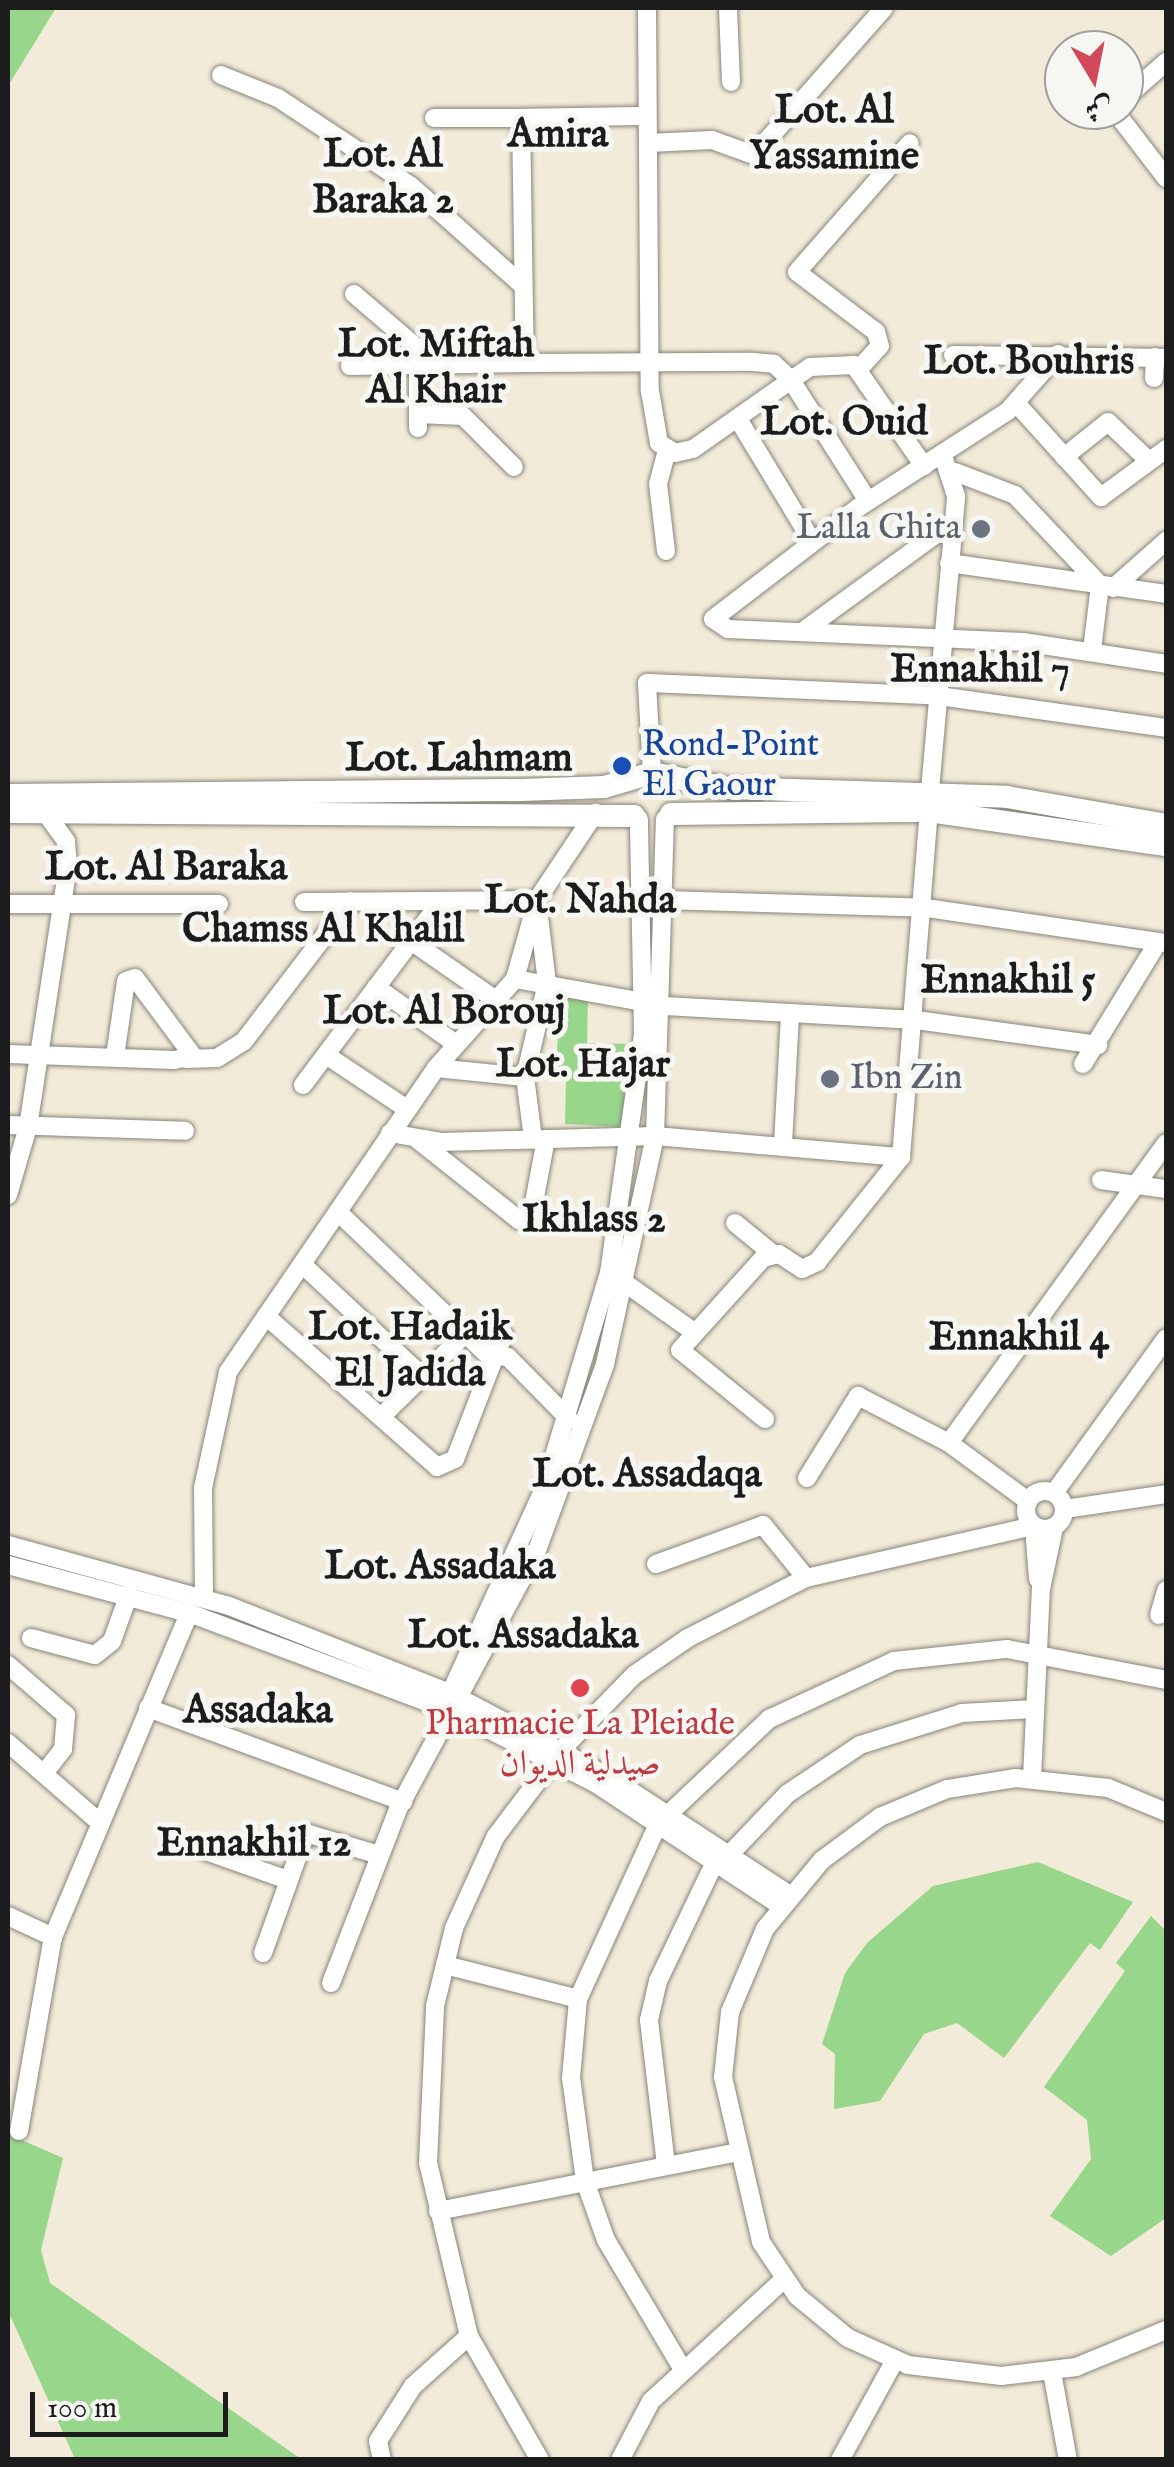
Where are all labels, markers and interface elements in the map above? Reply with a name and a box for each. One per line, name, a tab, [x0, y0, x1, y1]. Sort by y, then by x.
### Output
north arrow	[1044, 30, 1144, 130]
district label: Lot. Al Yassamine	[749, 88, 919, 182]
text: ش	[1082, 88, 1116, 128]
district label: Amira	[508, 112, 608, 160]
district label: Lot. Al Baraka 2	[312, 132, 454, 226]
district label: Lot. Miftah Al Khair	[338, 322, 534, 416]
district label: Lot. Bouhris	[924, 339, 1134, 387]
district label: Lot. Ouid	[760, 400, 928, 448]
place label: Lalla Ghita	[796, 508, 961, 550]
marker: Lalla Ghita	[970, 518, 992, 540]
district label: Ennakhil 7	[890, 647, 1070, 695]
place label: Rond-Point El Gaour	[642, 725, 819, 807]
district label: Lot. Lahmam	[345, 736, 573, 784]
marker: Rond-Point El Gaour	[611, 755, 633, 777]
district label: Lot. Al Baraka	[45, 845, 287, 893]
district label: Lot. Nahda	[484, 878, 676, 926]
district label: Chamss Al Khalil	[182, 907, 464, 955]
district label: Ennakhil 5	[920, 958, 1096, 1006]
district label: Lot. Al Borouj	[323, 989, 565, 1037]
district label: Lot. Hajar	[496, 1042, 670, 1090]
place label: Ibn Zin	[850, 1058, 962, 1100]
marker: Ibn Zin	[819, 1068, 841, 1090]
district label: Ikhlass 2	[522, 1197, 666, 1245]
district label: Lot. Hadaik El Jadida	[308, 1305, 512, 1399]
district label: Ennakhil 4	[929, 1315, 1109, 1363]
district label: Lot. Assadaqa	[532, 1452, 762, 1500]
district label: Lot. Assadaka	[324, 1544, 556, 1592]
district label: Lot. Assadaka	[407, 1613, 639, 1661]
marker: Pharmacie La Pleiade صيدلية الديوان	[569, 1677, 591, 1699]
district label: Assadaka	[183, 1688, 333, 1736]
place label: Pharmacie La Pleiade صيدلية الديوان	[425, 1704, 735, 1786]
district label: Ennakhil 12	[157, 1821, 351, 1869]
scale bar	[35, 2372, 232, 2434]
text: 100 m	[47, 2390, 117, 2428]

